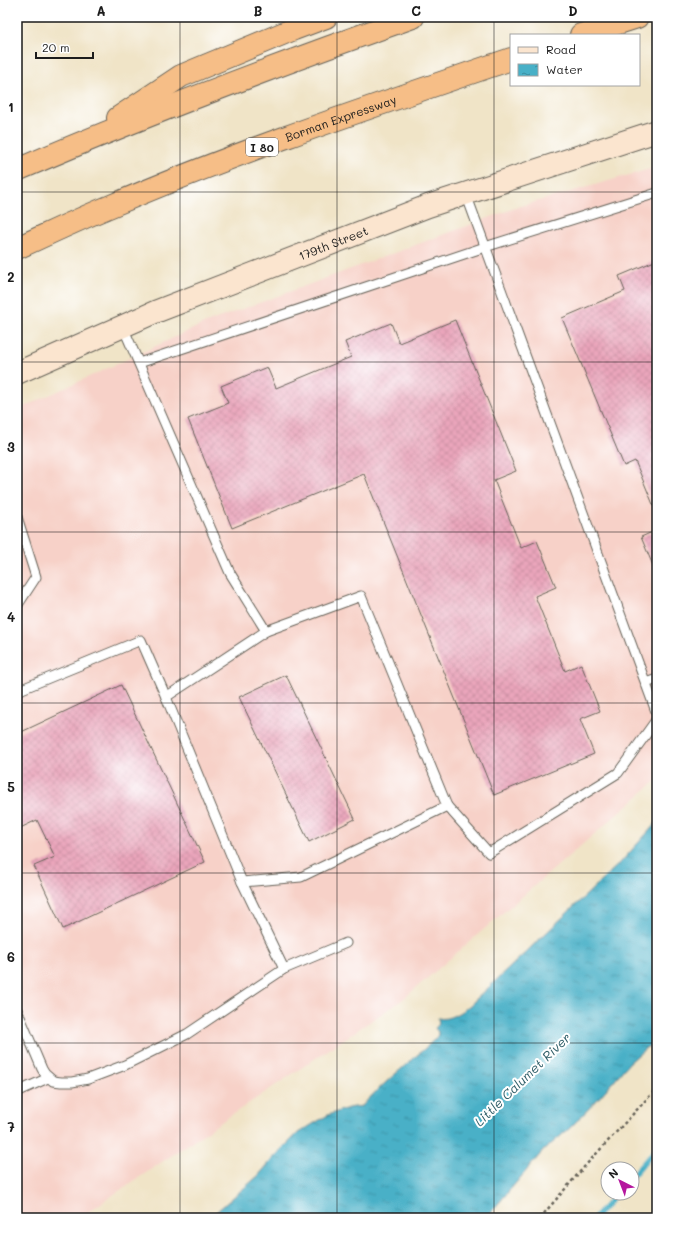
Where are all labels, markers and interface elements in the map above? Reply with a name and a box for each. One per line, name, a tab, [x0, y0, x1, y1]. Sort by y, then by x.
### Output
text: A	[96, 2, 106, 19]
text: B	[254, 2, 263, 19]
text: C	[411, 2, 421, 19]
text: D	[568, 2, 578, 19]
scale bar	[36, 34, 93, 60]
legend	[510, 34, 640, 86]
text: 20 m	[42, 39, 70, 55]
text: Road	[546, 41, 576, 57]
text: Water	[546, 61, 583, 77]
street label: Borman Expressway	[283, 91, 398, 145]
text: 1	[8, 98, 14, 115]
road number: I 80	[246, 138, 278, 156]
street label: 179th Street	[296, 222, 370, 264]
text: 2	[7, 268, 15, 285]
text: 3	[7, 438, 15, 455]
text: 4	[7, 608, 15, 625]
text: 5	[7, 778, 15, 795]
text: 6	[7, 948, 15, 965]
water label: Little Calumet River	[470, 1028, 574, 1129]
text: 7	[7, 1118, 15, 1135]
north arrow	[600, 1161, 640, 1201]
text: N	[605, 1165, 621, 1182]

